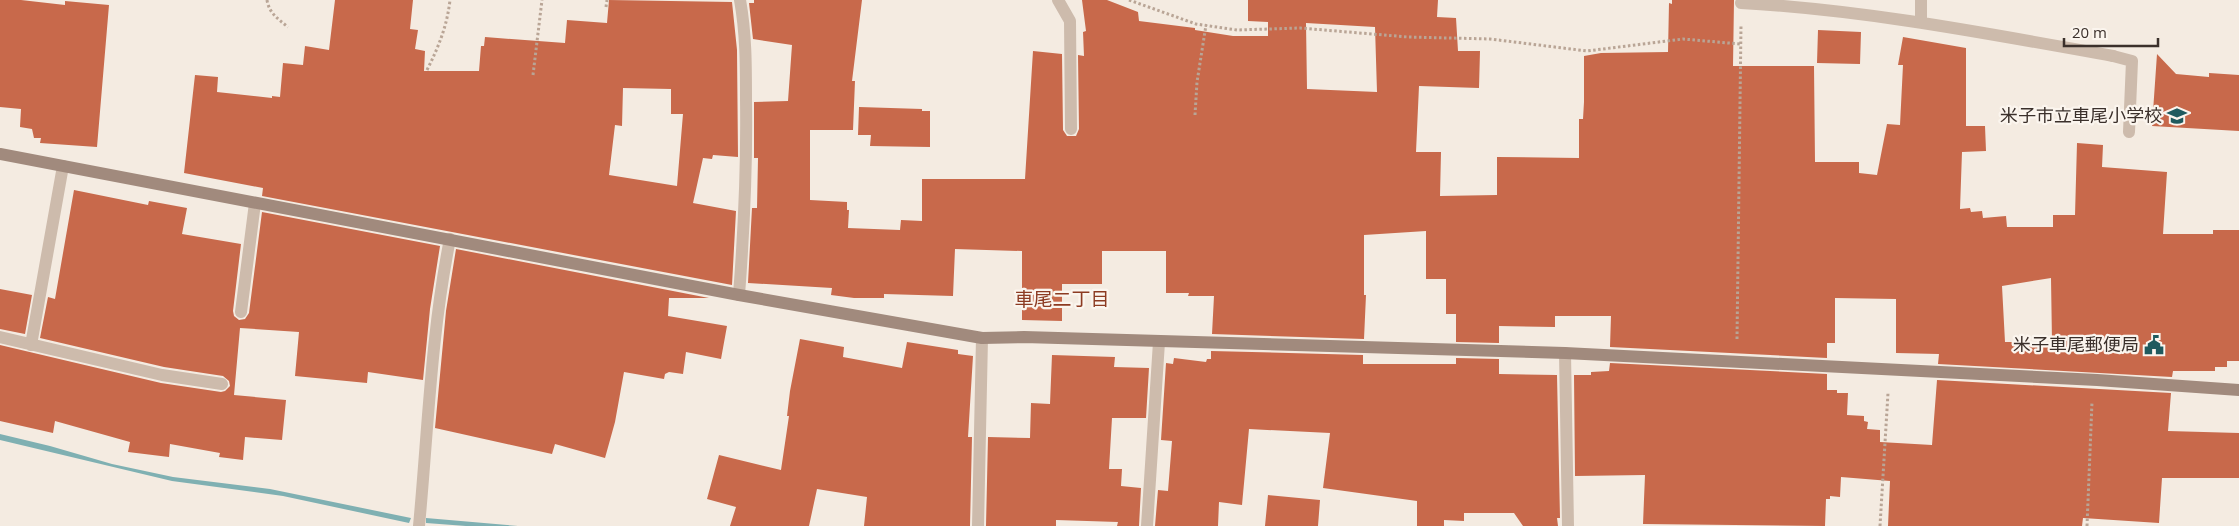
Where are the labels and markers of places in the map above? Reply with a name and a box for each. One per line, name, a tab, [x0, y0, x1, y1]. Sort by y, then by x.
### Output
place label: 米子市立車尾小学校	[2000, 103, 2162, 127]
school or university icon: 米子市立車尾小学校	[2166, 105, 2188, 127]
place label: 米子車尾郵便局	[2013, 332, 2139, 356]
public building icon: 米子車尾郵便局	[2143, 334, 2165, 356]

